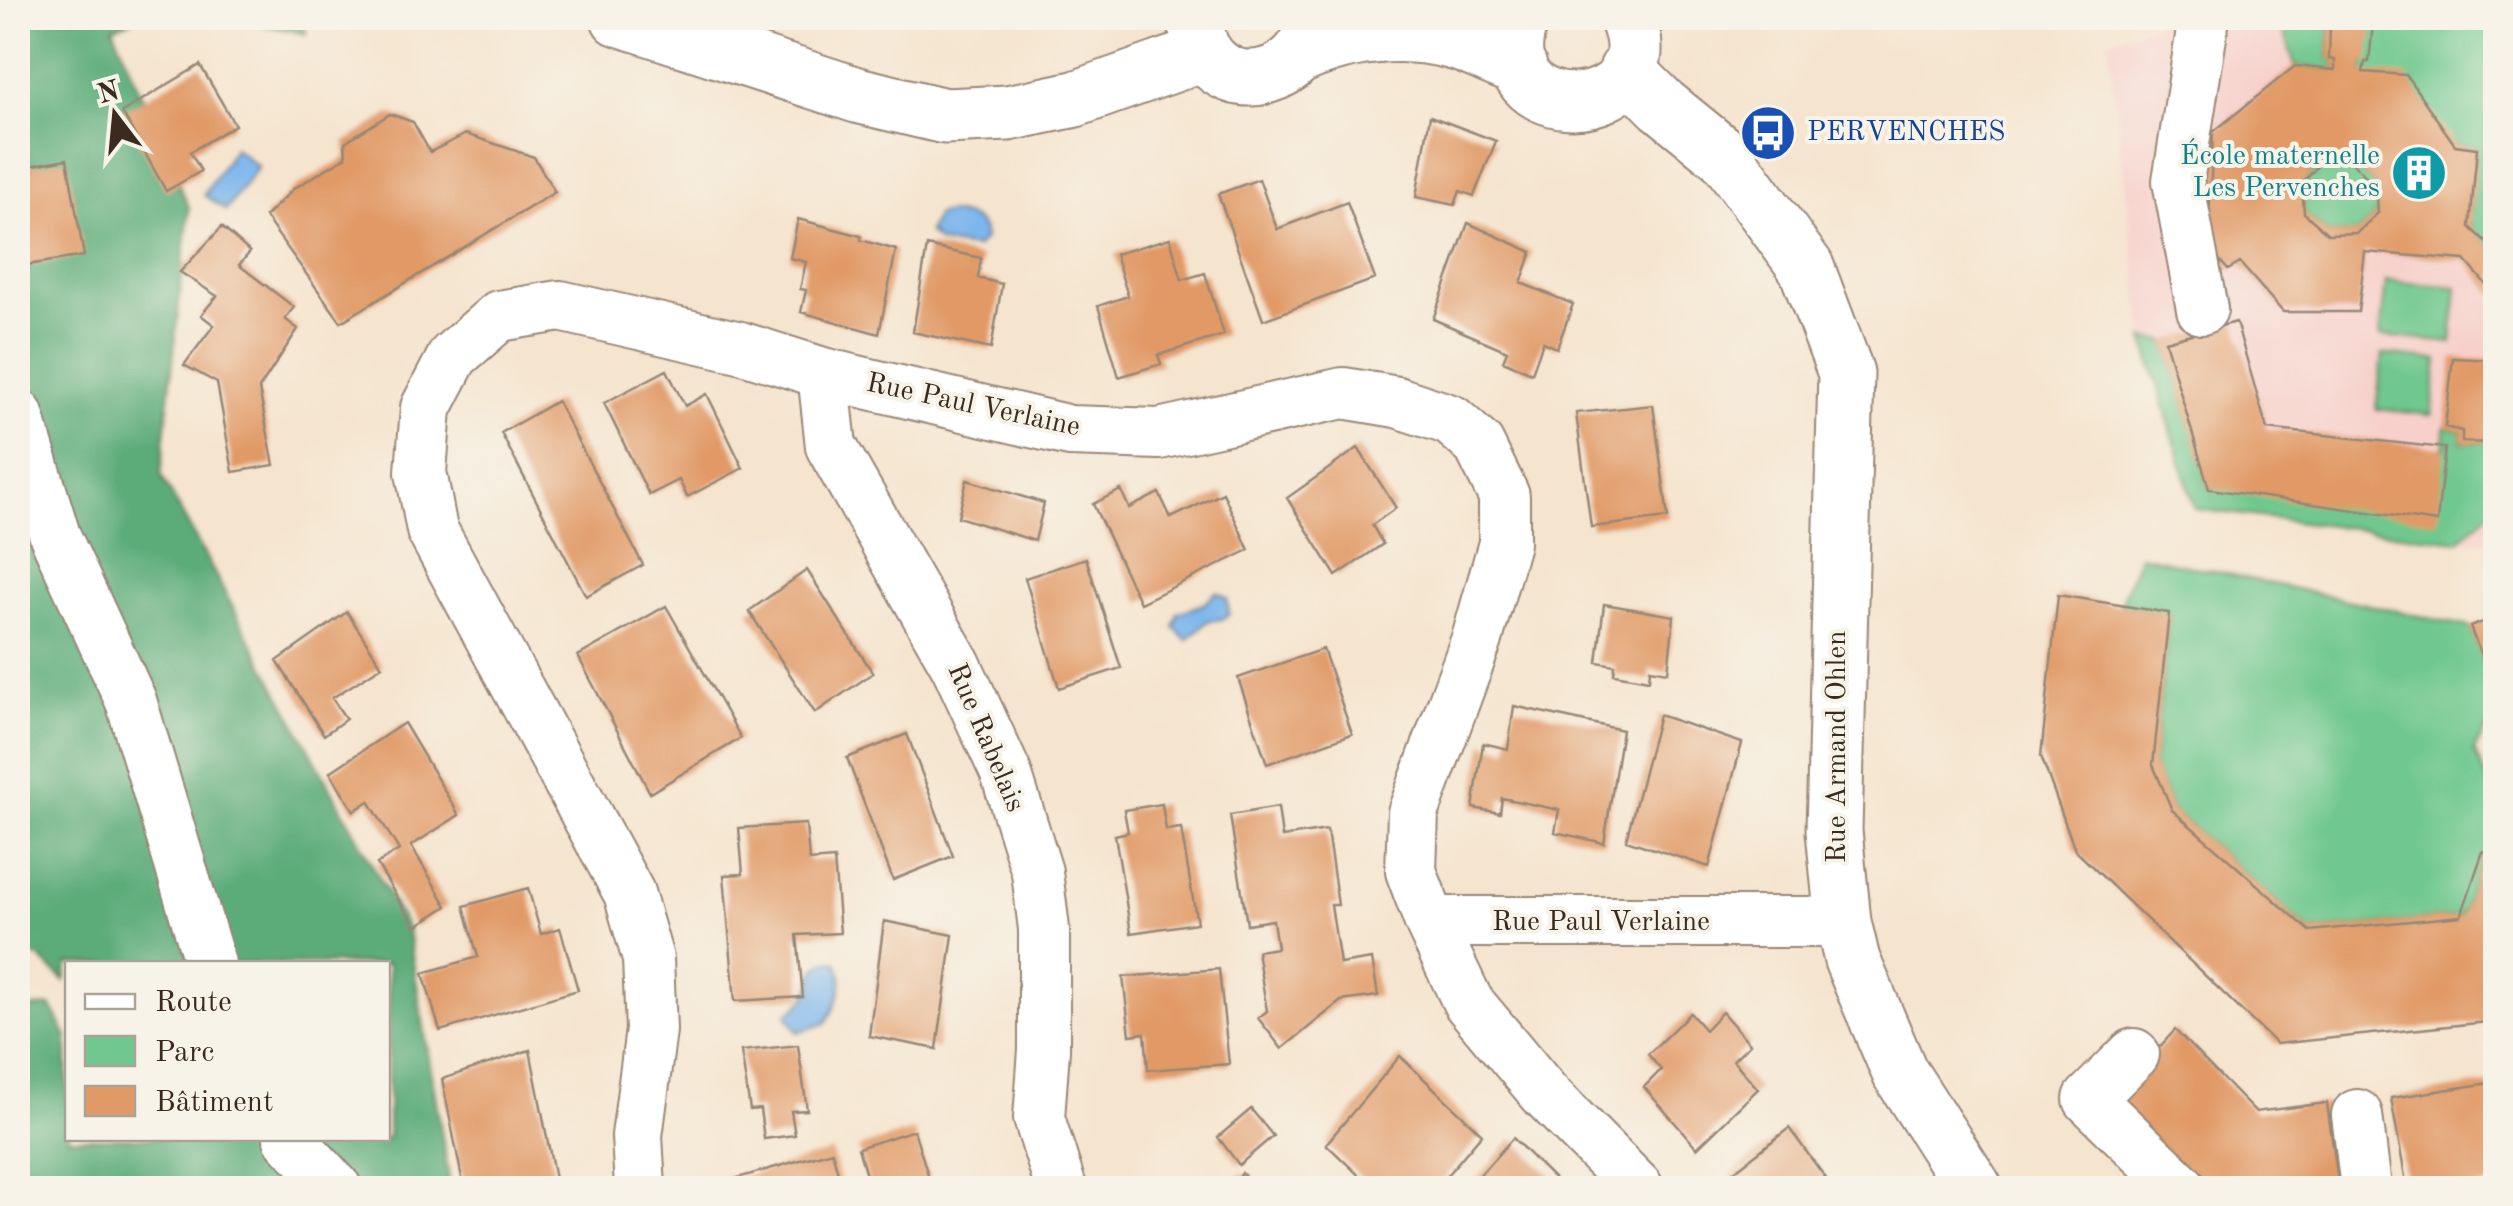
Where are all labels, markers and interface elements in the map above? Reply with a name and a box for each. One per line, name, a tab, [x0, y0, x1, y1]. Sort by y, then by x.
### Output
north arrow	[65, 65, 165, 165]
text: N	[95, 77, 124, 110]
bus stop icon: PERVENCHES	[1738, 103, 1798, 163]
place label: PERVENCHES	[1807, 119, 2005, 147]
place label: École maternelle Les Pervenches	[2180, 138, 2380, 203]
building icon: École maternelle Les Pervenches	[2389, 143, 2449, 203]
street label: Rue Paul Verlaine	[863, 370, 1083, 442]
street label: Rue Armand Ohlen	[1824, 631, 1852, 863]
street label: Rue Rabelais	[941, 660, 1029, 816]
street label: Rue Paul Verlaine	[1492, 909, 1710, 937]
legend	[65, 961, 390, 1141]
text: Route	[155, 988, 232, 1018]
text: Parc	[155, 1038, 214, 1068]
text: Bâtiment	[155, 1088, 273, 1118]

